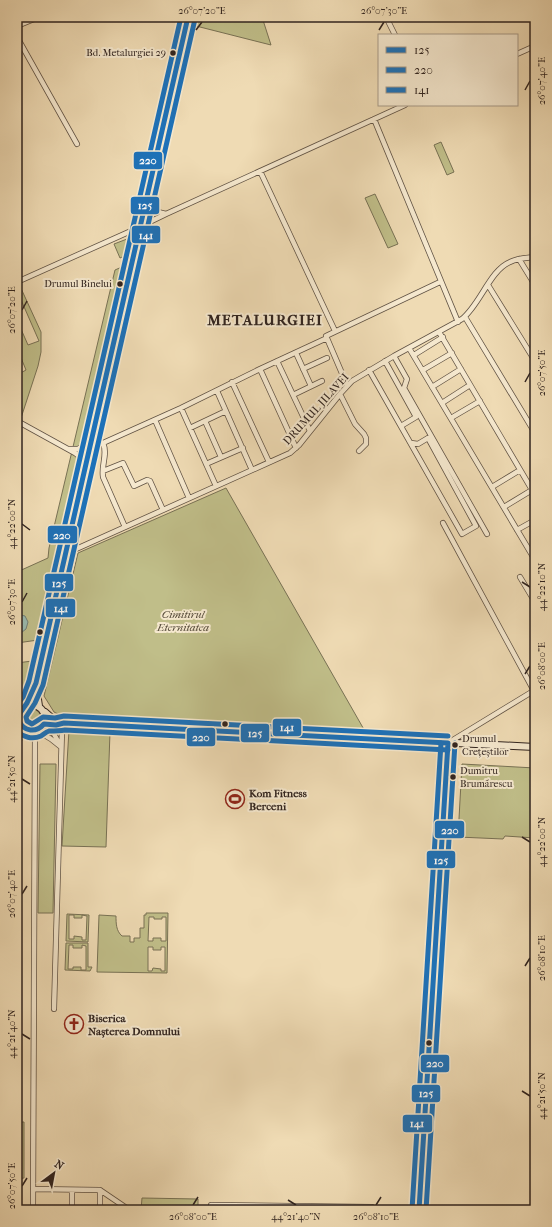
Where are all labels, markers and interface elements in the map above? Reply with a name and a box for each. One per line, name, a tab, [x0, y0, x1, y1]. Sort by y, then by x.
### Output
text: 26°07'20"E	[178, 5, 226, 17]
text: 26°07'30"E	[361, 5, 407, 17]
legend	[378, 34, 518, 106]
text: 125	[414, 43, 430, 57]
place label: Bd. Metalurgiei 29	[86, 47, 166, 59]
marker: Bd. Metalurgiei 29	[168, 48, 178, 58]
text: 26°07'40"E	[536, 57, 548, 105]
text: 220	[414, 63, 433, 77]
text: 141	[414, 83, 430, 97]
line badge: 220	[133, 151, 163, 170]
text: 220	[139, 154, 157, 167]
line badge: 125	[130, 196, 160, 215]
text: 125	[138, 199, 152, 212]
line badge: 141	[131, 225, 161, 244]
text: 141	[139, 229, 153, 242]
place label: Drumul Binelui	[44, 278, 112, 290]
marker: Drumul Binelui	[115, 279, 125, 289]
text: 26°07'20"E	[6, 286, 18, 334]
district label: METALURGIEI	[206, 311, 323, 329]
text: 26°07'50"E	[536, 350, 548, 396]
street label: DRUMUL JILAVEI	[280, 370, 352, 447]
text: 44°22'00"N	[6, 498, 18, 549]
line badge: 220	[47, 525, 78, 544]
text: 220	[53, 529, 71, 542]
text: 44°22'10"N	[536, 562, 548, 611]
line badge: 125	[44, 573, 74, 592]
text: 125	[52, 577, 66, 590]
text: 26°07'30"E	[6, 579, 18, 625]
line badge: 141	[45, 598, 76, 618]
text: 141	[54, 602, 68, 615]
park label: Cimitirul Eternitatea	[156, 608, 209, 634]
unlabelled marker	[35, 627, 45, 637]
text: 26°08'00"E	[536, 642, 548, 690]
line badge: 141	[272, 718, 302, 737]
unlabelled marker	[220, 719, 230, 729]
text: 141	[280, 721, 294, 734]
line badge: 125	[240, 723, 270, 743]
line badge: 220	[186, 727, 216, 747]
text: 125	[248, 727, 262, 740]
text: 220	[192, 731, 210, 744]
place label: Drumul Crețeștilor	[462, 733, 509, 758]
marker: Drumul Crețeștilor	[450, 740, 460, 750]
text: 44°21'50"N	[6, 755, 18, 803]
place label: Dumitru Brumărescu	[460, 765, 513, 790]
marker: Dumitru Brumărescu	[448, 772, 458, 782]
place label: Kom Fitness Berceni	[249, 787, 307, 813]
sports icon: Kom Fitness Berceni	[224, 788, 246, 810]
text: 44°22'00"N	[536, 816, 548, 867]
line badge: 220	[434, 820, 465, 839]
text: 220	[441, 824, 459, 837]
line badge: 125	[426, 850, 456, 869]
text: 125	[434, 854, 448, 867]
text: 26°07'40"E	[6, 870, 18, 918]
text: 26°08'10"E	[536, 935, 548, 981]
text: 44°21'40"N	[6, 1009, 18, 1059]
place label: Biserica Nașterea Domnului	[88, 1012, 181, 1038]
church icon: Biserica Nașterea Domnului	[63, 1013, 85, 1035]
unlabelled marker	[424, 1038, 434, 1048]
line badge: 220	[420, 1054, 450, 1073]
text: 220	[426, 1057, 444, 1070]
text: 44°21'50"N	[536, 1072, 548, 1120]
line badge: 125	[411, 1084, 441, 1103]
text: 125	[419, 1087, 433, 1100]
line badge: 141	[402, 1114, 433, 1133]
text: 141	[410, 1117, 424, 1130]
north arrow	[34, 1153, 74, 1193]
text: N	[52, 1157, 67, 1173]
text: 26°07'50"E	[6, 1163, 18, 1209]
text: 26°08'00"E	[169, 1211, 217, 1223]
text: 44°21'40"N	[271, 1211, 321, 1223]
text: 26°08'10"E	[353, 1211, 399, 1223]

